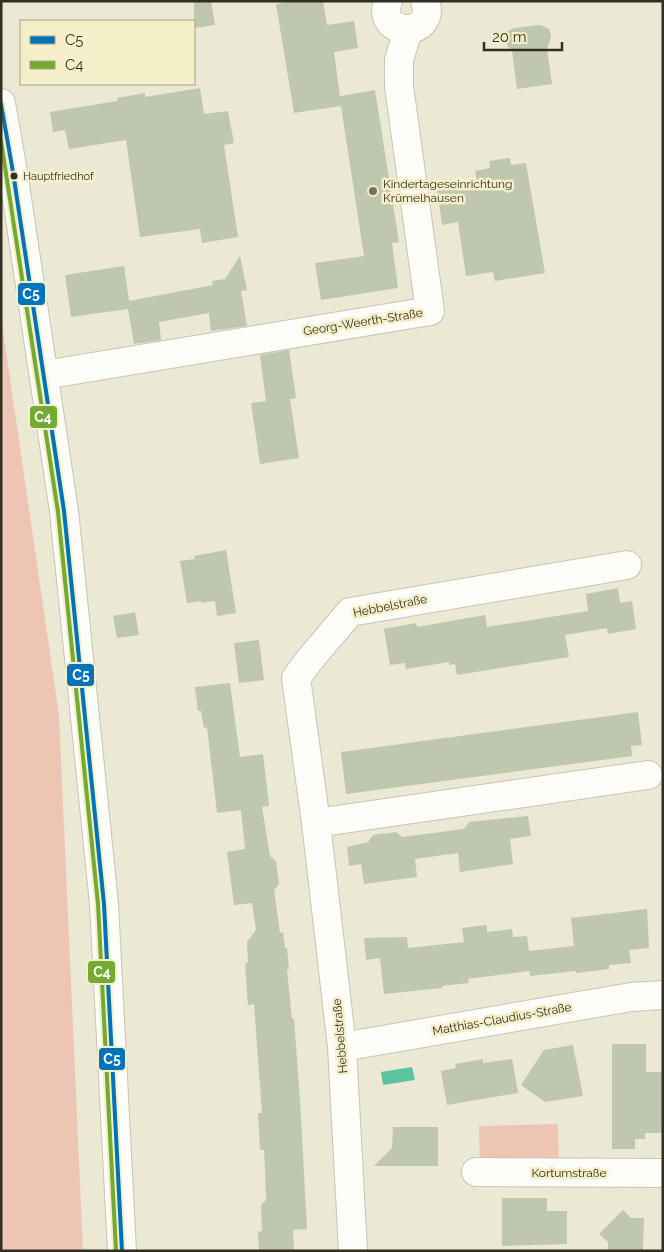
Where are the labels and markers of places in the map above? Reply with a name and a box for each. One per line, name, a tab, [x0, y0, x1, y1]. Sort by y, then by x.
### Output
place label: Hauptfriedhof	[23, 170, 94, 183]
marker: Hauptfriedhof	[9, 171, 19, 181]
place label: Kindertageseinrichtung Krümelhausen	[383, 177, 512, 205]
marker: Kindertageseinrichtung Krümelhausen	[367, 185, 379, 197]

